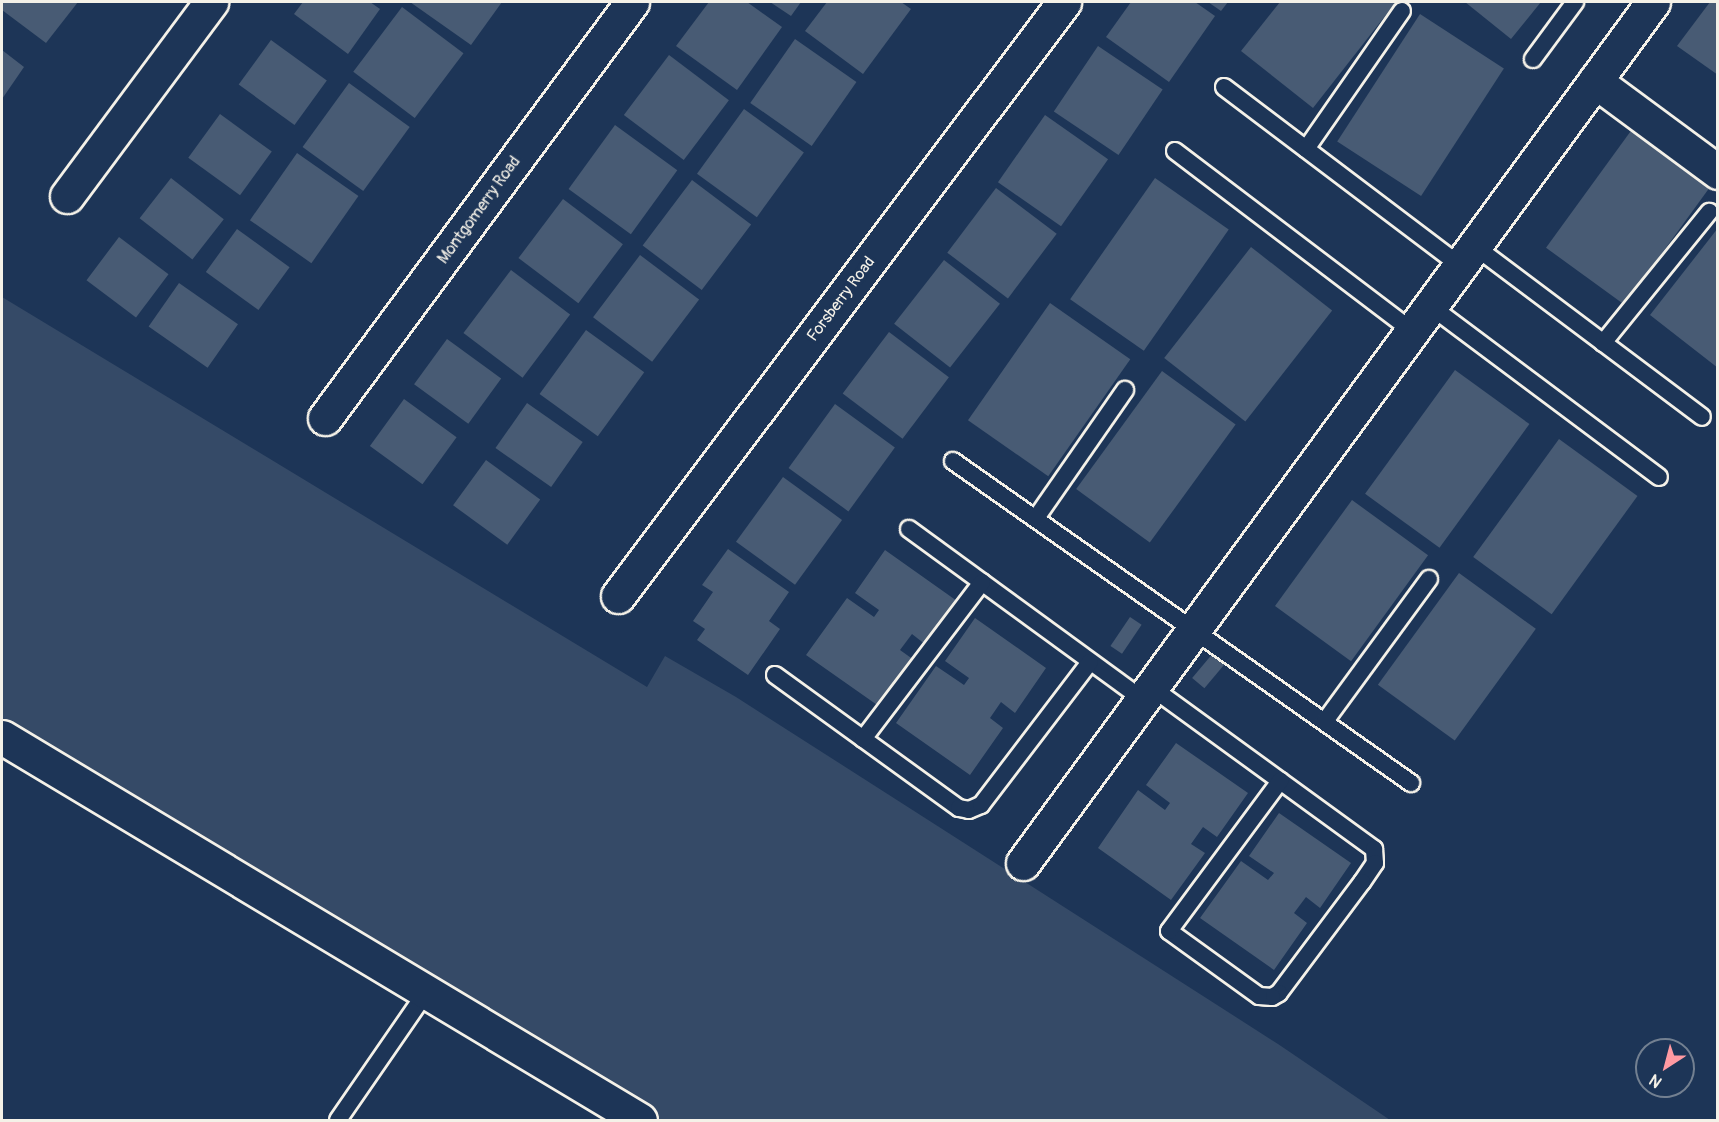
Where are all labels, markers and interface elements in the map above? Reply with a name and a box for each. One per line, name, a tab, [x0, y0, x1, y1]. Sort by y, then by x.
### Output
street label: Montgomerry Road	[433, 152, 525, 268]
street label: Forsberry Road	[803, 253, 879, 345]
north arrow	[1635, 1038, 1695, 1098]
text: N	[1645, 1070, 1666, 1092]

